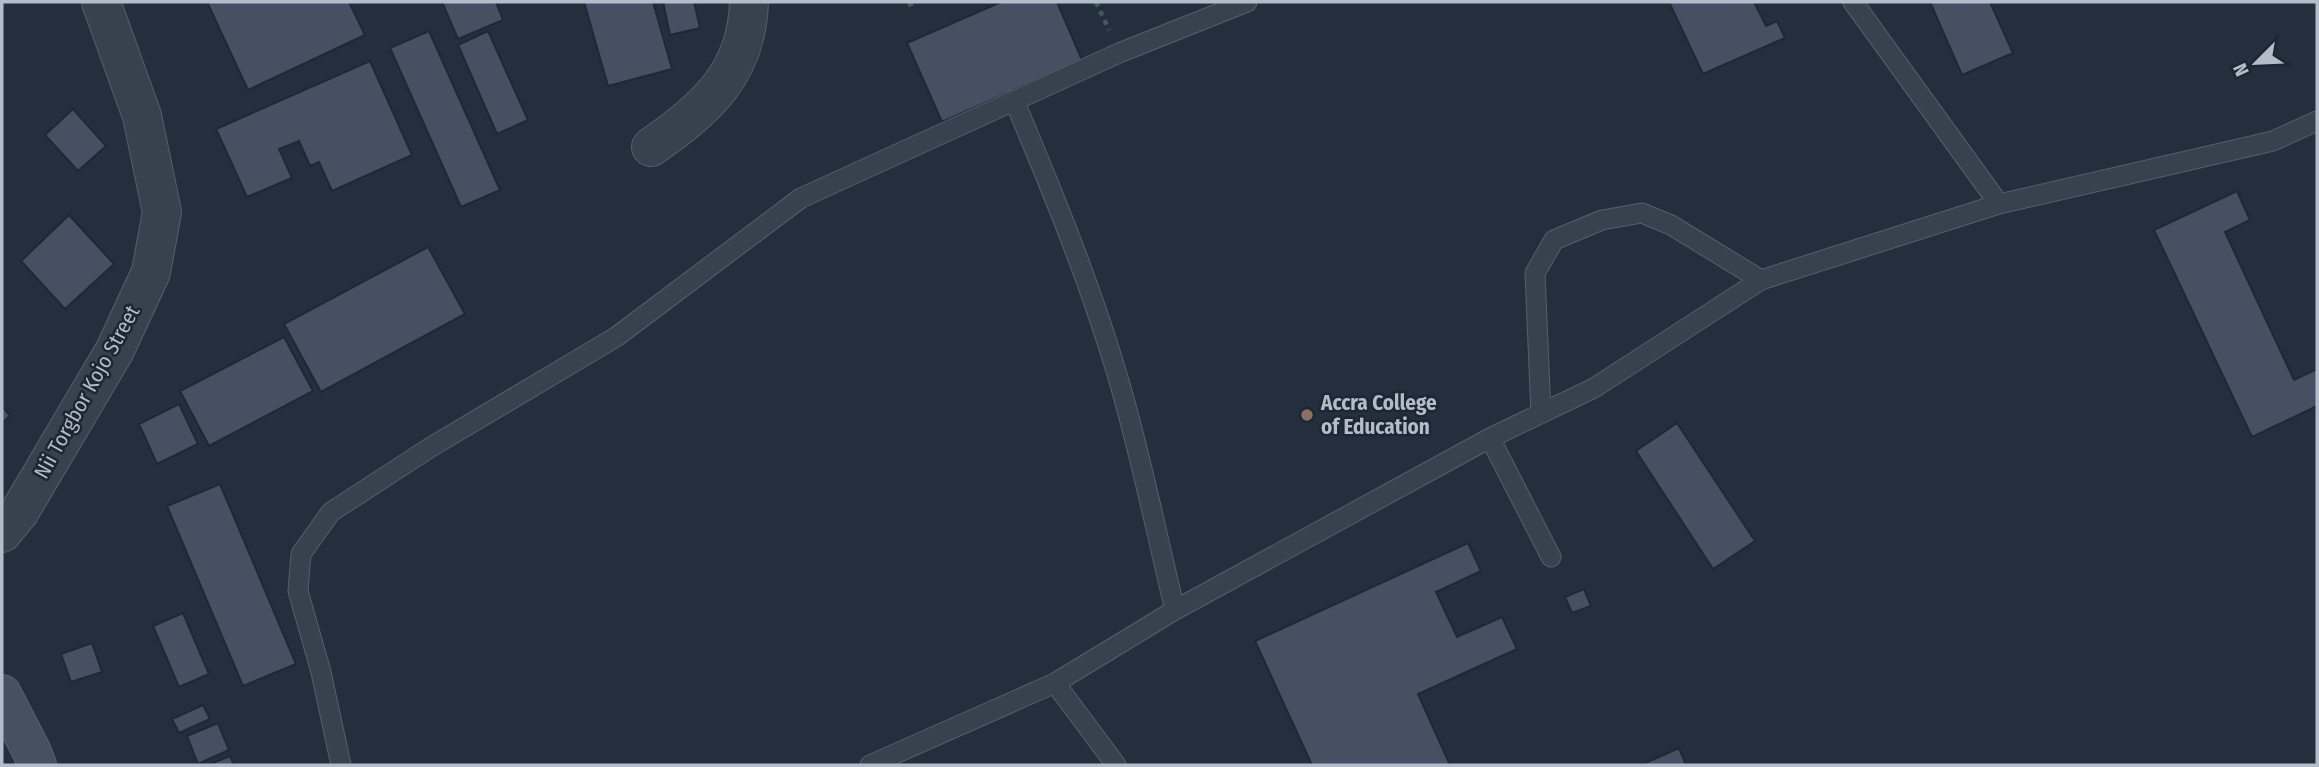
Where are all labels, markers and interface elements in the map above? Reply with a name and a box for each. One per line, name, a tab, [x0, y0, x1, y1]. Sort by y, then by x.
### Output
north arrow	[2221, 28, 2291, 98]
text: N	[2228, 60, 2254, 80]
street label: Nii Torgbor Kojo Street	[29, 301, 145, 483]
place label: Accra College of Education	[1320, 390, 1437, 440]
marker: Accra College of Education	[1299, 407, 1315, 423]

